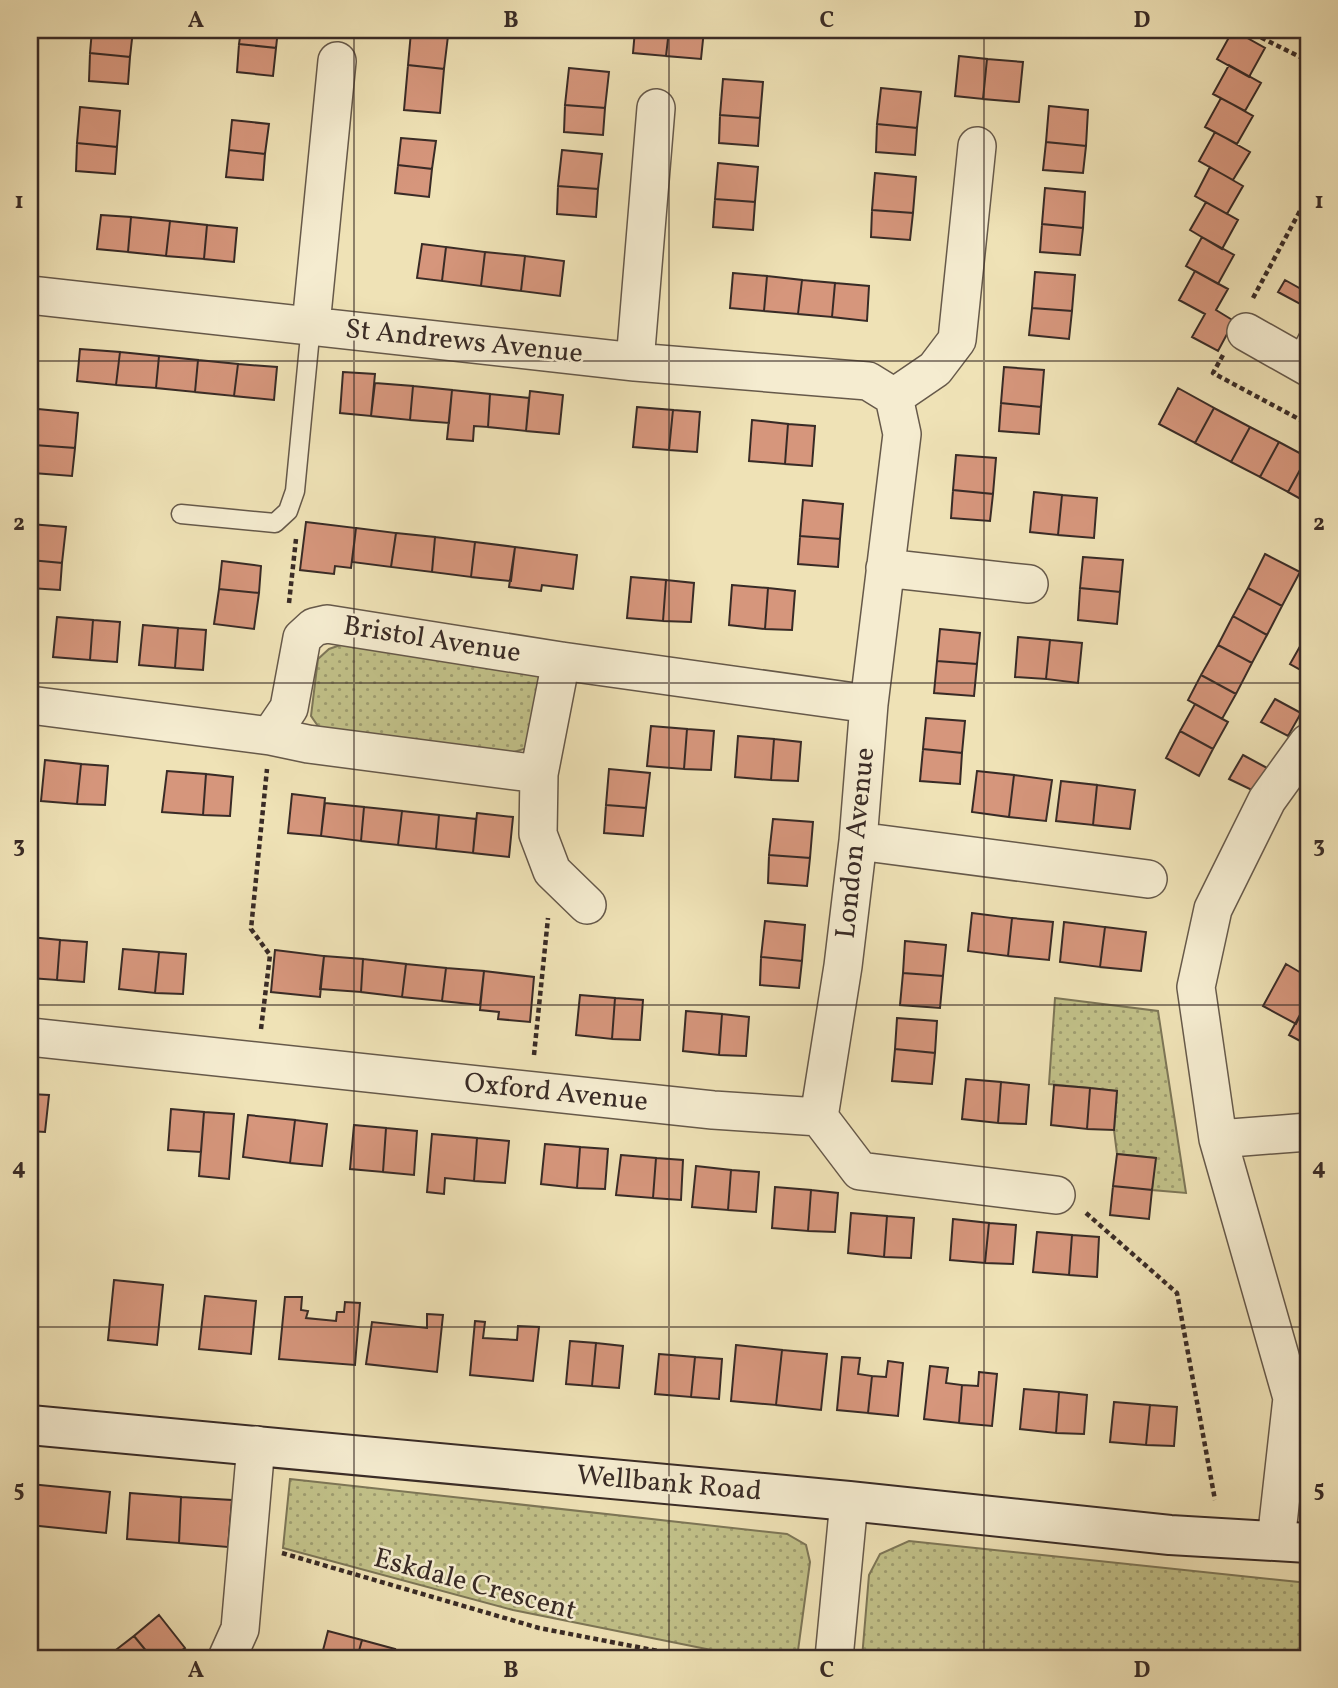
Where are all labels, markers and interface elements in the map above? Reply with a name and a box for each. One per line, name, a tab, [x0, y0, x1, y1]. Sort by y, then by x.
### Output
text: A	[188, 5, 204, 37]
text: B	[503, 5, 519, 37]
text: C	[820, 5, 834, 37]
text: D	[1134, 5, 1151, 37]
text: 1	[14, 186, 24, 218]
text: 1	[1314, 186, 1324, 218]
street label: St Andrews Avenue	[343, 310, 585, 374]
text: 2	[13, 508, 25, 540]
text: 2	[1313, 508, 1325, 540]
street label: Bristol Avenue	[340, 607, 524, 673]
street label: London Avenue	[827, 746, 885, 940]
text: 3	[13, 830, 25, 862]
text: 3	[1313, 830, 1325, 862]
street label: Oxford Avenue	[462, 1064, 650, 1122]
text: 4	[12, 1152, 26, 1184]
text: 4	[1312, 1152, 1326, 1184]
street label: Wellbank Road	[575, 1456, 763, 1512]
text: 5	[13, 1474, 25, 1506]
text: 5	[1313, 1474, 1325, 1506]
street label: Eskdale Crescent	[369, 1539, 581, 1631]
text: A	[188, 1655, 204, 1687]
text: B	[503, 1655, 519, 1687]
text: C	[820, 1655, 834, 1687]
text: D	[1134, 1655, 1151, 1687]

